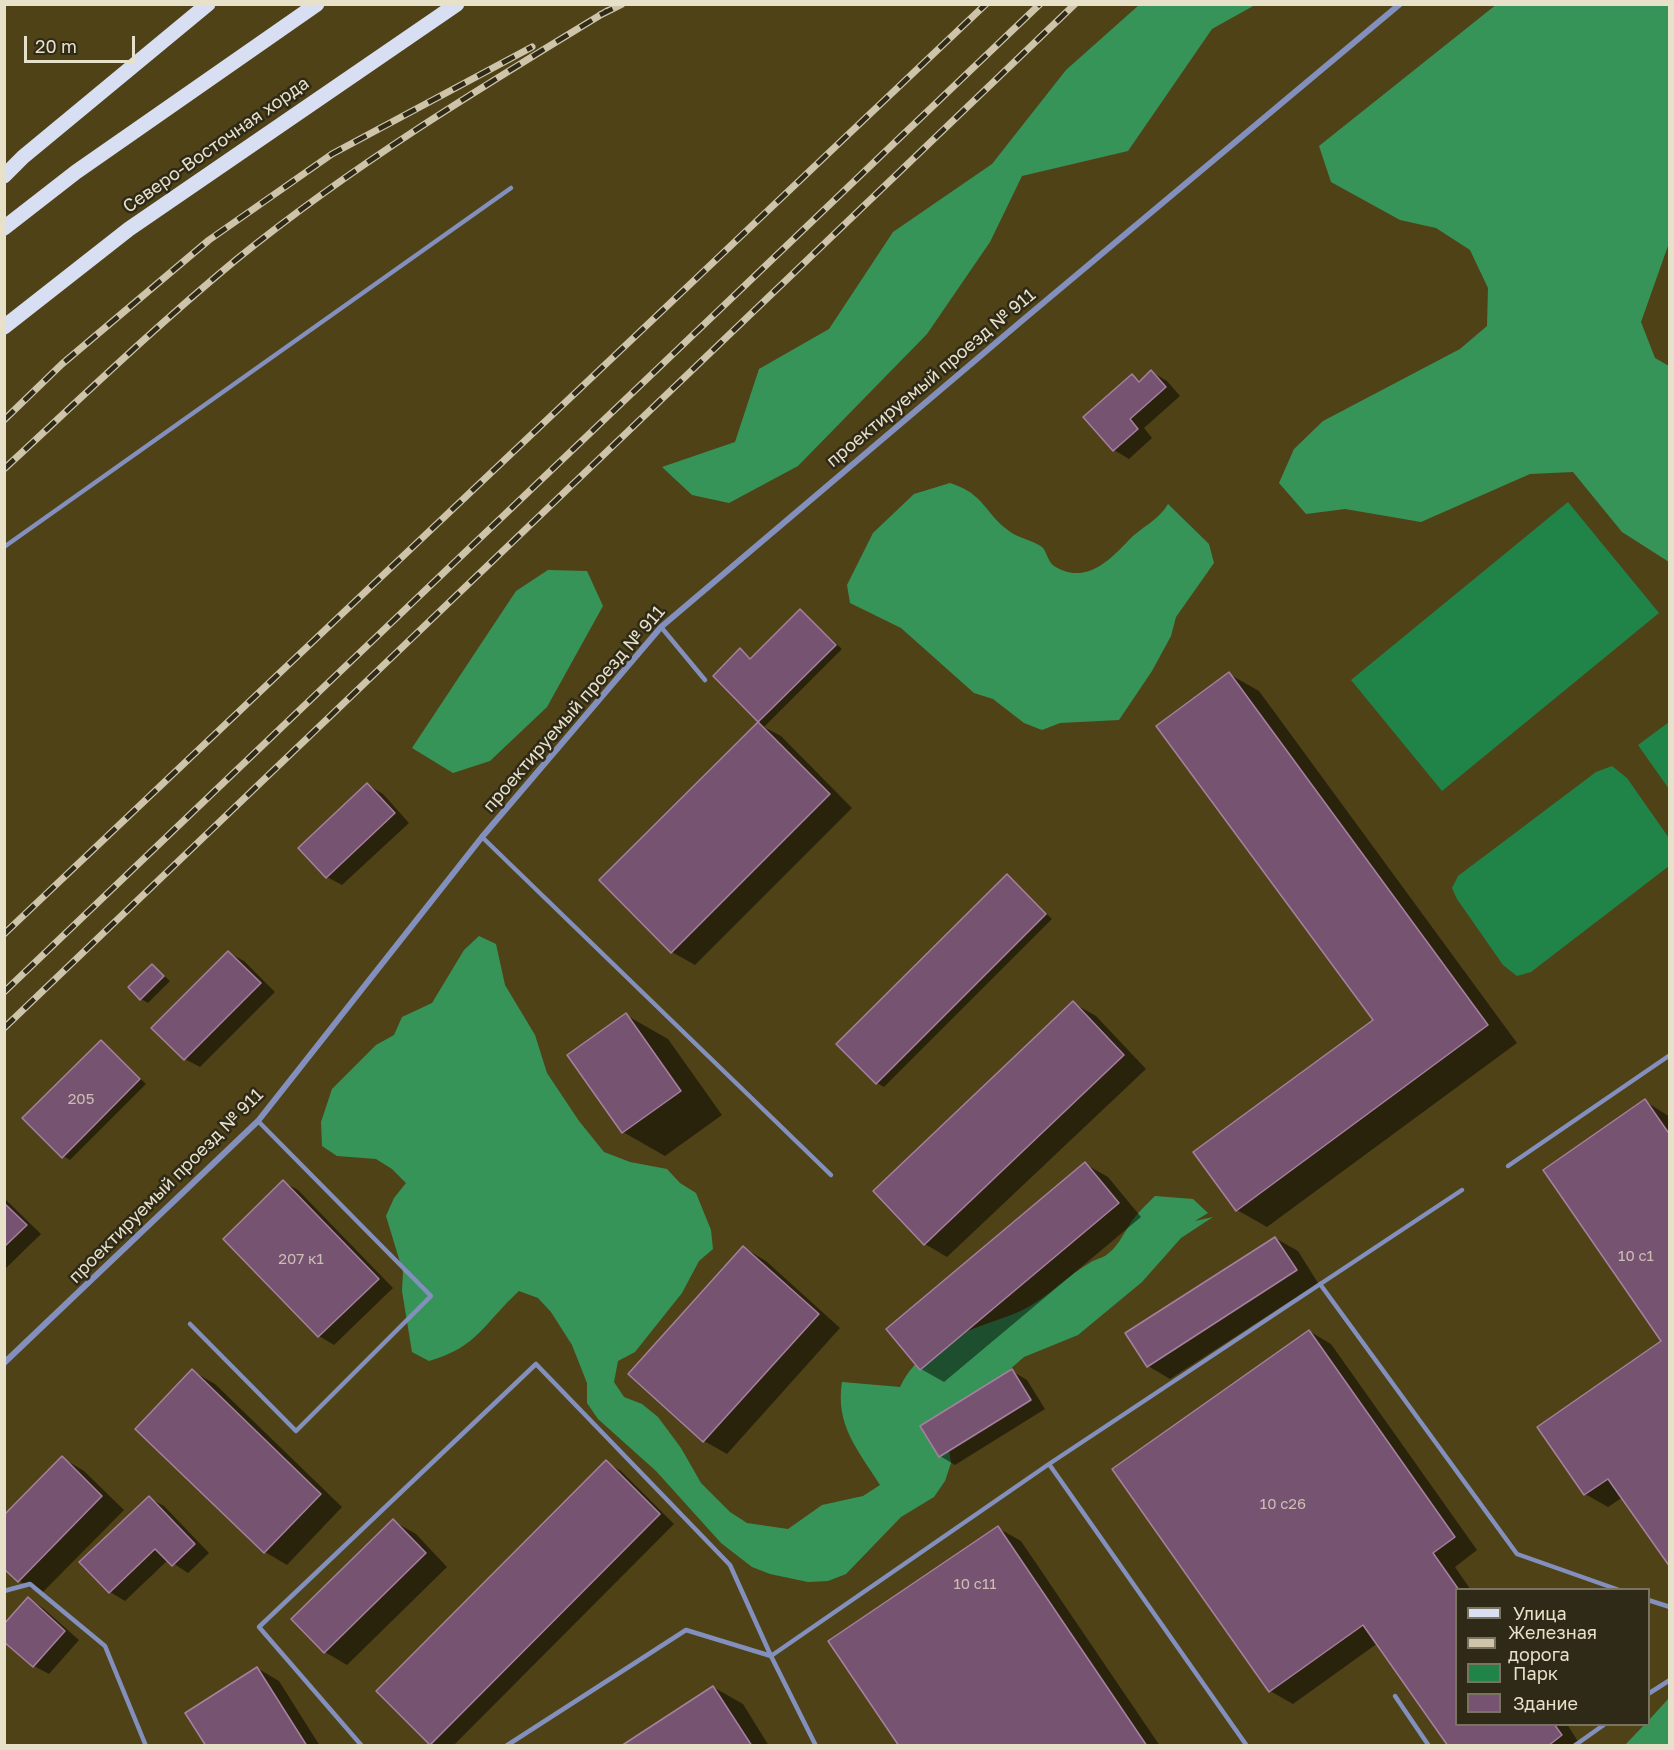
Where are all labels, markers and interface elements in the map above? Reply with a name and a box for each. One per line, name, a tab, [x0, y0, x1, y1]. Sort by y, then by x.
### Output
scale bar	[27, 24, 138, 62]
text: 20 m	[35, 35, 77, 57]
street label: Северо-Восточная хорда	[119, 72, 313, 218]
street label: проектируемый проезд № 911	[822, 284, 1040, 472]
street label: проектируемый проезд № 911	[479, 601, 669, 817]
street label: проектируемый проезд № 911	[64, 1084, 268, 1288]
house number: 205	[68, 1090, 94, 1108]
house number: 10 с1	[1618, 1247, 1654, 1265]
house number: 207 к1	[278, 1250, 324, 1268]
house number: 10 с26	[1260, 1495, 1306, 1513]
house number: 10 с11	[953, 1575, 997, 1593]
legend	[1455, 1588, 1650, 1726]
text: Улица	[1513, 1602, 1567, 1624]
text: Железная дорога	[1508, 1621, 1597, 1665]
text: Парк	[1513, 1662, 1558, 1684]
text: Здание	[1513, 1692, 1578, 1714]

